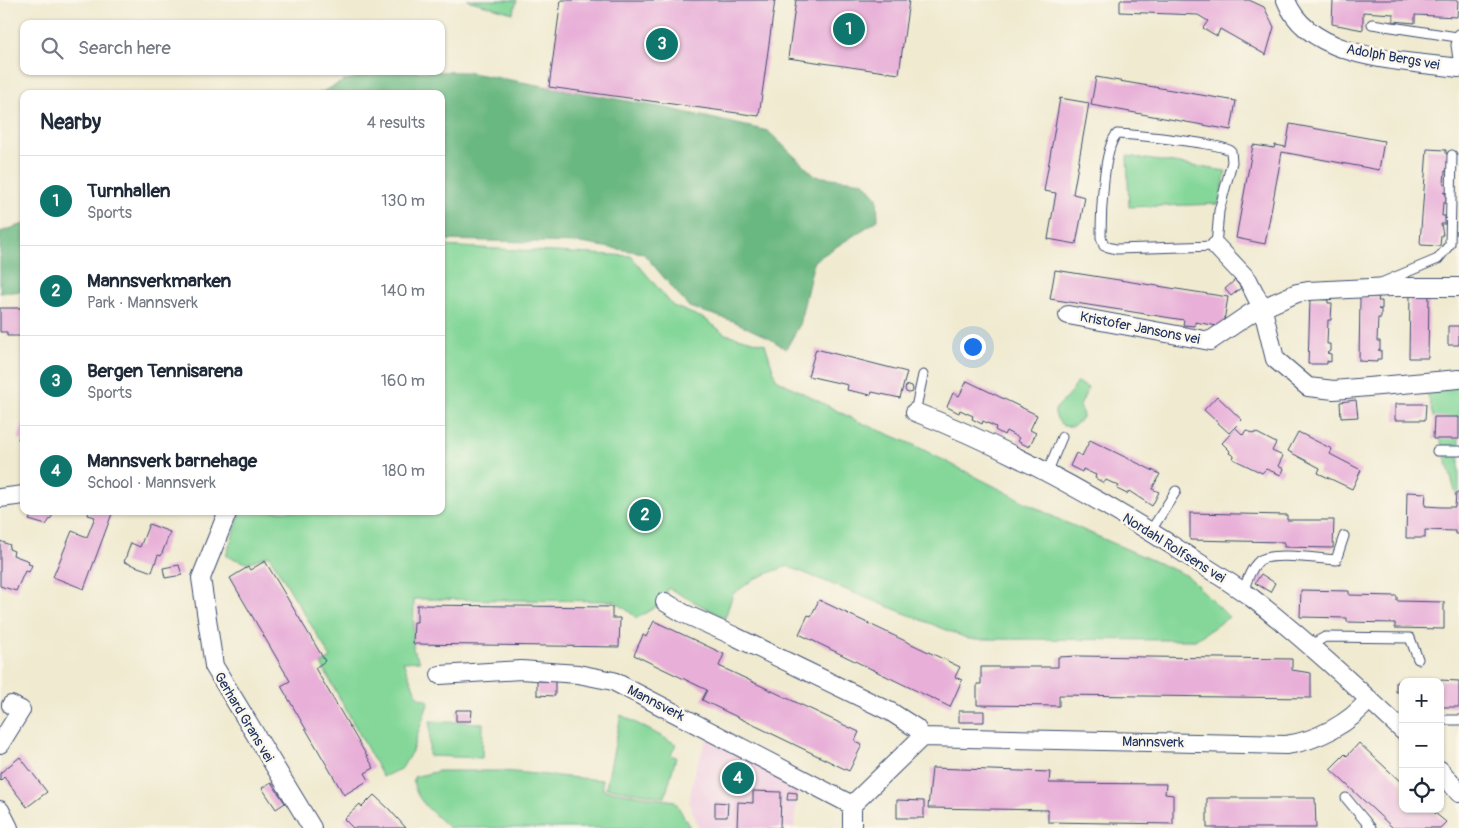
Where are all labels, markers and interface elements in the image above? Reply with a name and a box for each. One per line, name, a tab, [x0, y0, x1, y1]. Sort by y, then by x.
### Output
pin: 1	[833, 10, 865, 48]
search box	[20, 20, 445, 75]
pin: 3	[646, 25, 678, 63]
icon: search	[38, 34, 66, 62]
text: Search here	[78, 36, 171, 60]
street label: Adolph Bergs vei	[1345, 40, 1442, 74]
text: Nearby	[40, 109, 101, 136]
text: 4 results	[367, 113, 425, 133]
text: Turnhallen	[87, 179, 171, 203]
text: 1	[53, 191, 59, 211]
text: 130 m	[381, 191, 425, 211]
text: Sports	[87, 203, 132, 223]
text: Mannsverkmarken	[87, 269, 231, 293]
text: 2	[52, 281, 60, 301]
text: 140 m	[381, 281, 425, 301]
text: Park · Mannsverk	[87, 293, 198, 313]
street label: Kristofer Jansons vei	[1079, 308, 1202, 348]
your location	[960, 334, 986, 360]
text: Bergen Tennisarena	[87, 359, 243, 383]
text: 3	[52, 371, 60, 391]
text: 160 m	[381, 371, 425, 391]
text: Sports	[87, 383, 132, 403]
text: Mannsverk barnehage	[87, 449, 257, 473]
text: 4	[51, 461, 61, 481]
text: 180 m	[382, 461, 425, 481]
text: School · Mannsverk	[87, 473, 216, 493]
pin: 2	[629, 496, 661, 534]
street label: Nordahl Rolfsens vei	[1119, 509, 1229, 587]
street label: Gerhard Grans vei	[210, 669, 278, 765]
map controls	[1399, 678, 1444, 813]
button: +	[1399, 678, 1444, 723]
street label: Mannsverk	[624, 681, 688, 725]
button: −	[1399, 723, 1444, 768]
street label: Mannsverk	[1122, 733, 1184, 751]
pin: 4	[722, 759, 754, 797]
button: locate	[1399, 768, 1444, 813]

